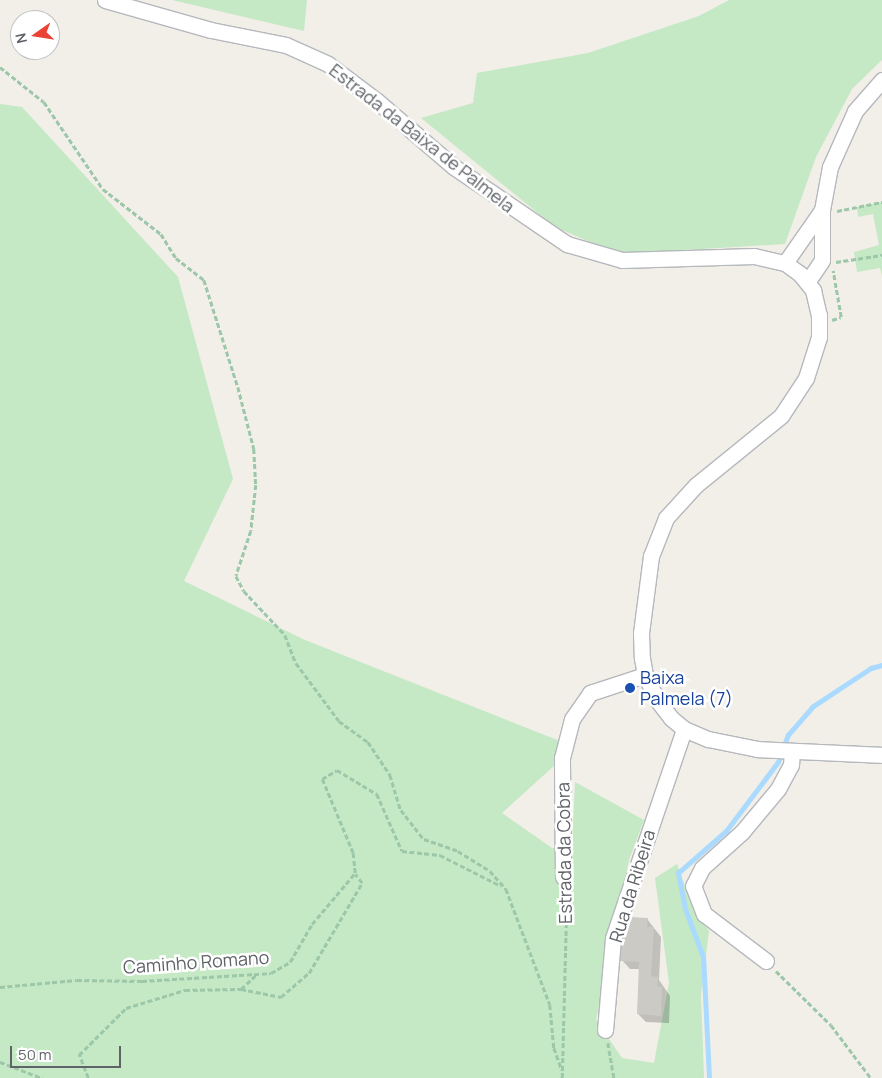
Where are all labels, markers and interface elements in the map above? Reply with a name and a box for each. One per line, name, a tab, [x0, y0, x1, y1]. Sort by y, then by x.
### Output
north arrow	[10, 10, 60, 60]
text: N	[10, 31, 31, 45]
street label: Estrada da Baixa de Palmela	[325, 59, 519, 217]
place label: Baixa Palmela (7)	[640, 667, 733, 710]
marker: Baixa Palmela (7)	[624, 682, 636, 694]
street label: Estrada da Cobra	[552, 782, 576, 924]
street label: Rua da Ribeira	[605, 827, 659, 945]
street label: Caminho Romano	[122, 946, 270, 978]
scale bar	[12, 1036, 124, 1068]
text: 50 m	[18, 1044, 52, 1065]

